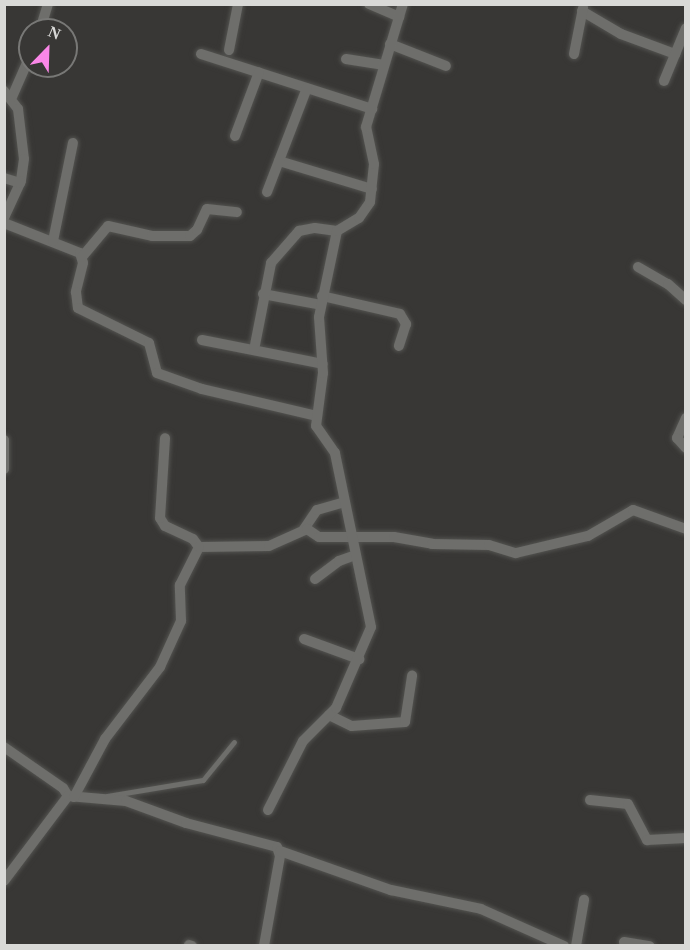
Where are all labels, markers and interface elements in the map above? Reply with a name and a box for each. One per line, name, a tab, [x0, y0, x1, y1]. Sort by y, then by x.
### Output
north arrow	[18, 18, 78, 78]
text: N	[46, 23, 63, 43]

